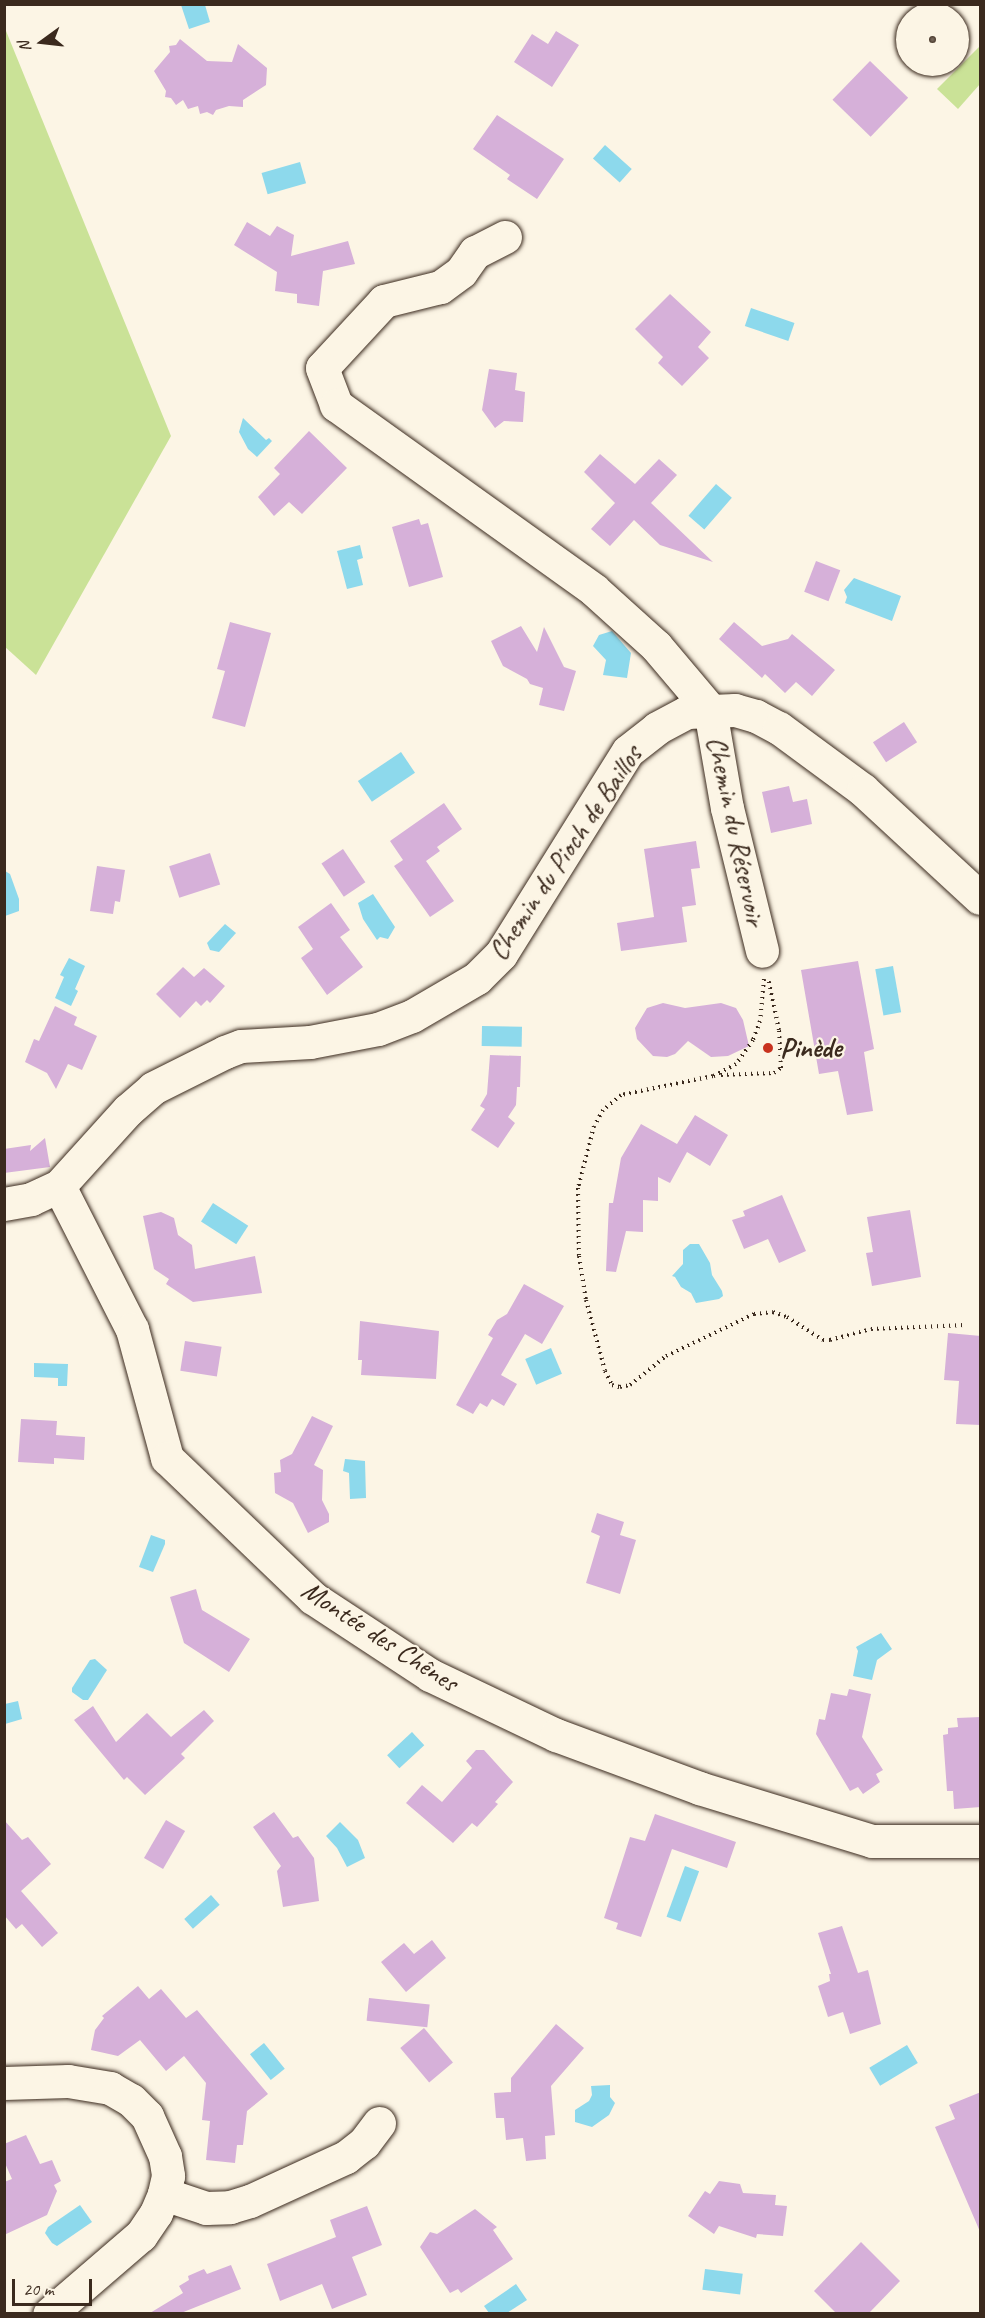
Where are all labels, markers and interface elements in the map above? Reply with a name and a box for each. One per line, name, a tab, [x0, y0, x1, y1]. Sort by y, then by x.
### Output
north arrow	[12, 12, 72, 72]
text: N	[14, 39, 36, 54]
street label: Chemin du Réservoir	[700, 733, 772, 929]
street label: Chemin du Pioch de Baillos	[481, 740, 649, 966]
place label: Pinède	[780, 1031, 841, 1065]
marker: Pinède	[761, 1041, 775, 1055]
street label: Montée des Chênes	[295, 1573, 465, 1699]
scale bar	[15, 2267, 94, 2305]
text: 20 m	[23, 2278, 54, 2300]

